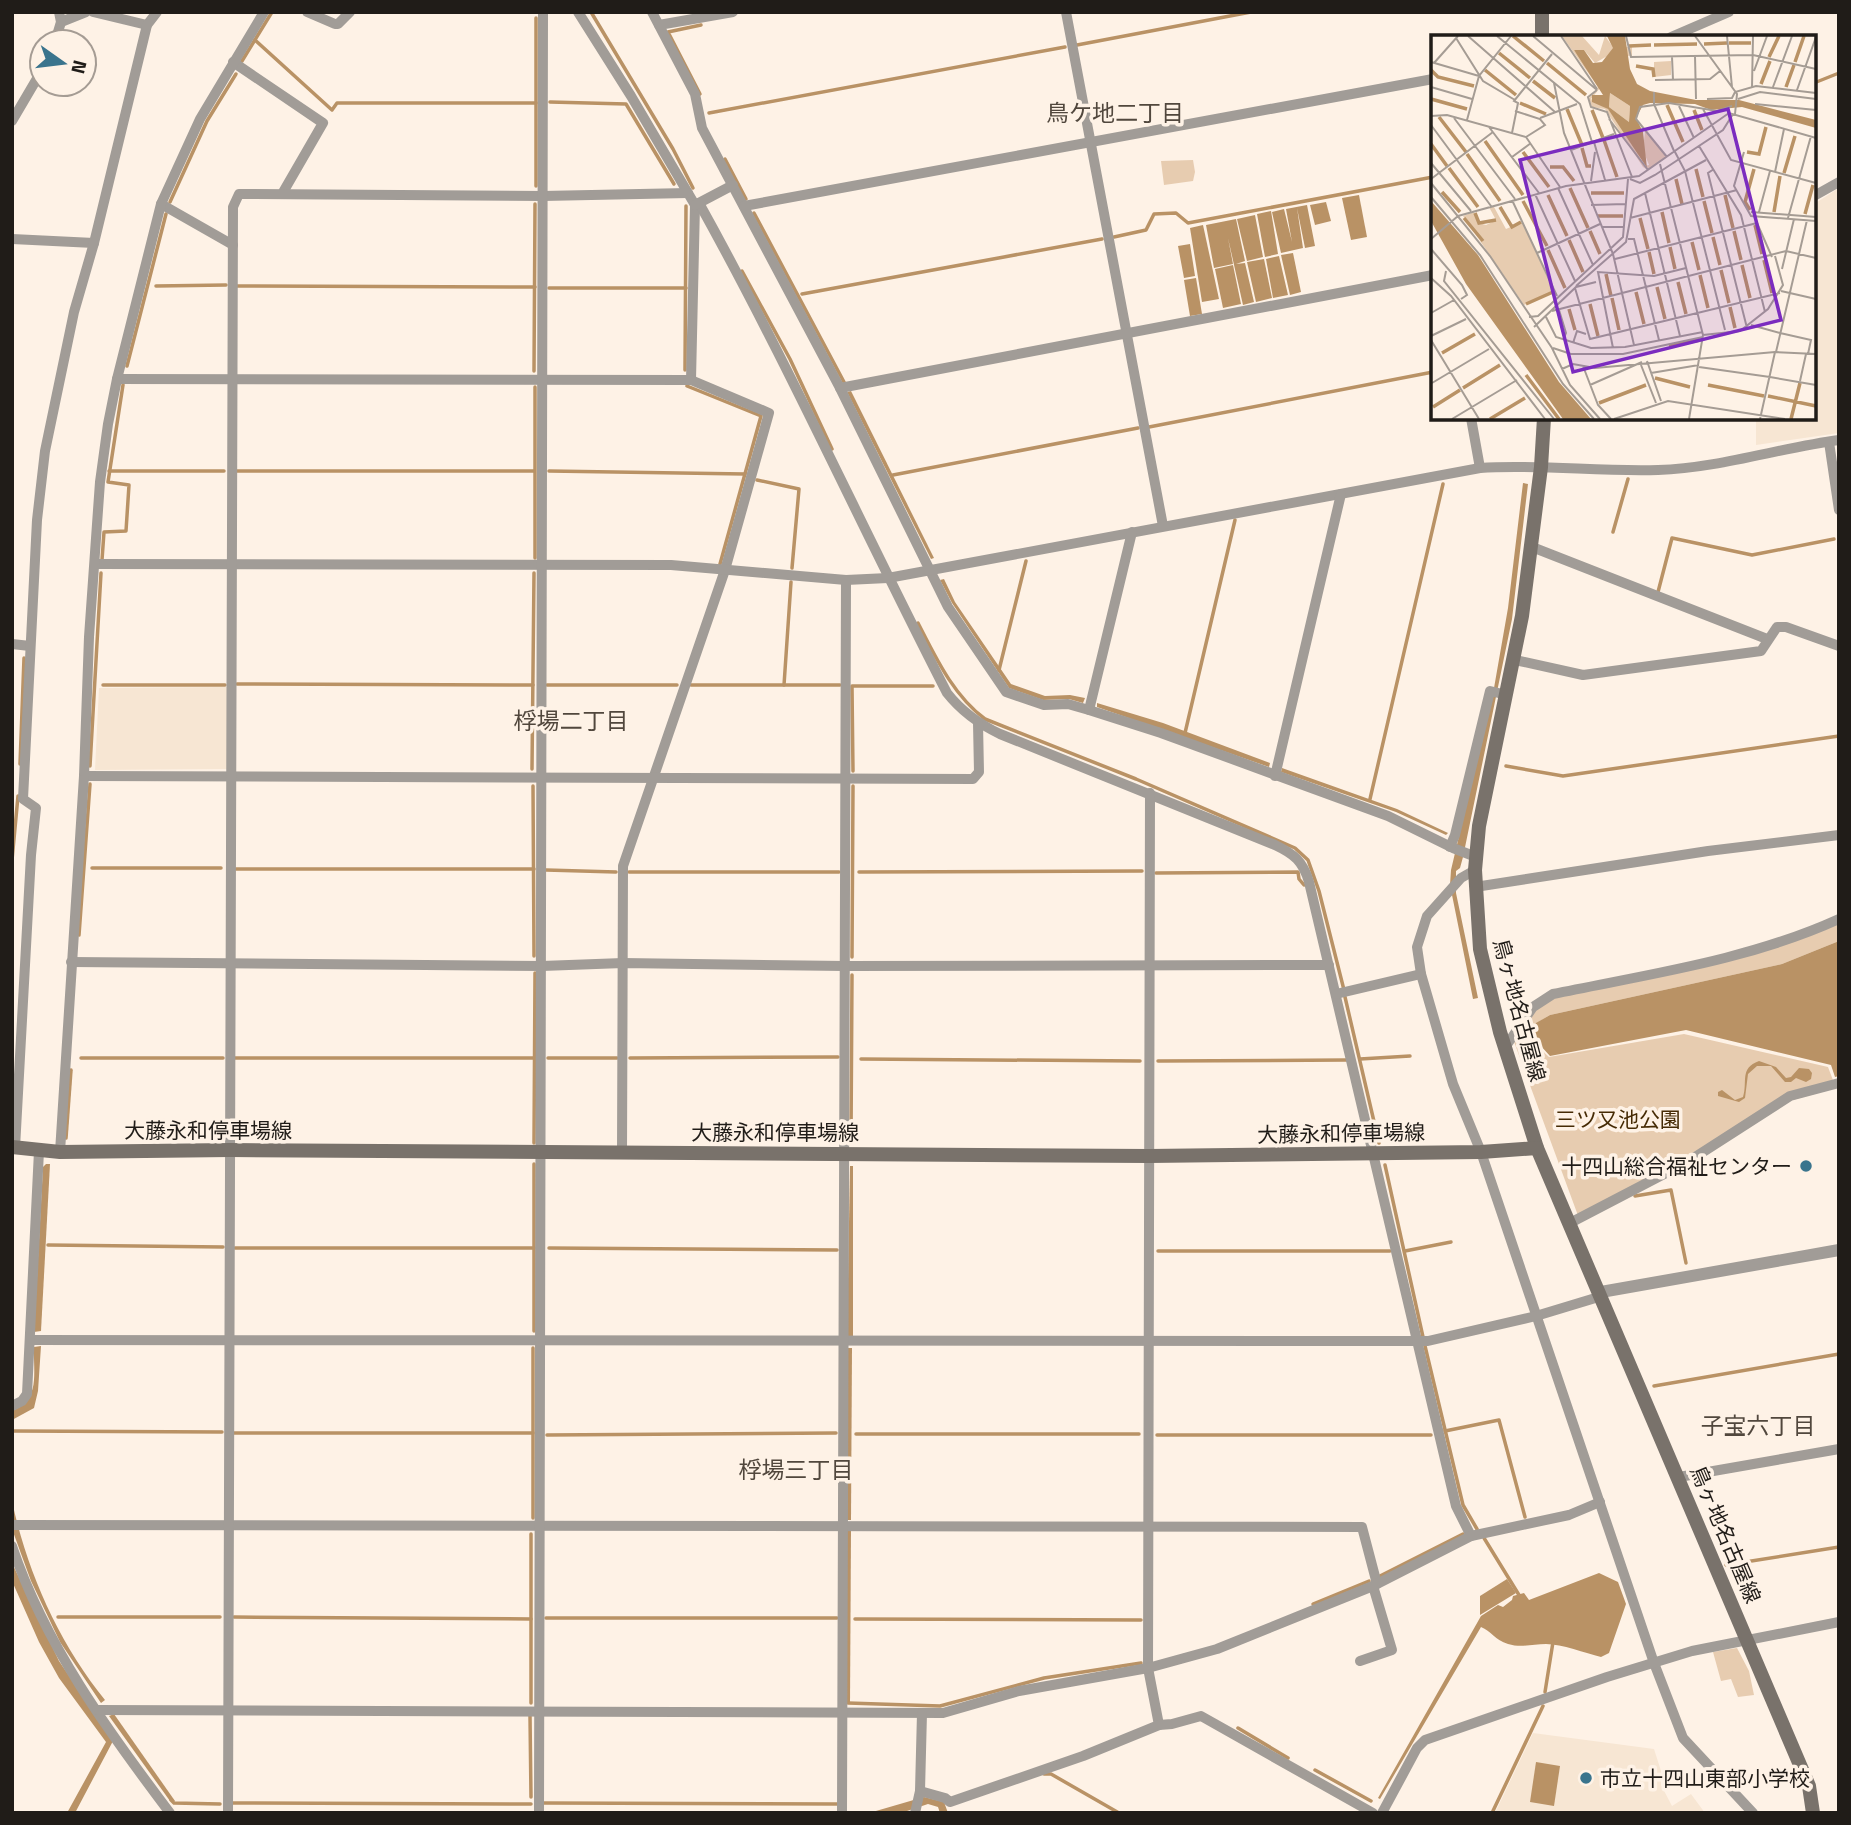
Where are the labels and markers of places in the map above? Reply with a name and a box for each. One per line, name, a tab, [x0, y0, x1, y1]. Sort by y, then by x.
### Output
place label: 十四山総合福祉センター	[1561, 1150, 1792, 1182]
marker: 十四山総合福祉センター	[1798, 1158, 1814, 1174]
place label: 市立十四山東部小学校	[1600, 1762, 1810, 1794]
marker: 市立十四山東部小学校	[1578, 1770, 1594, 1786]

